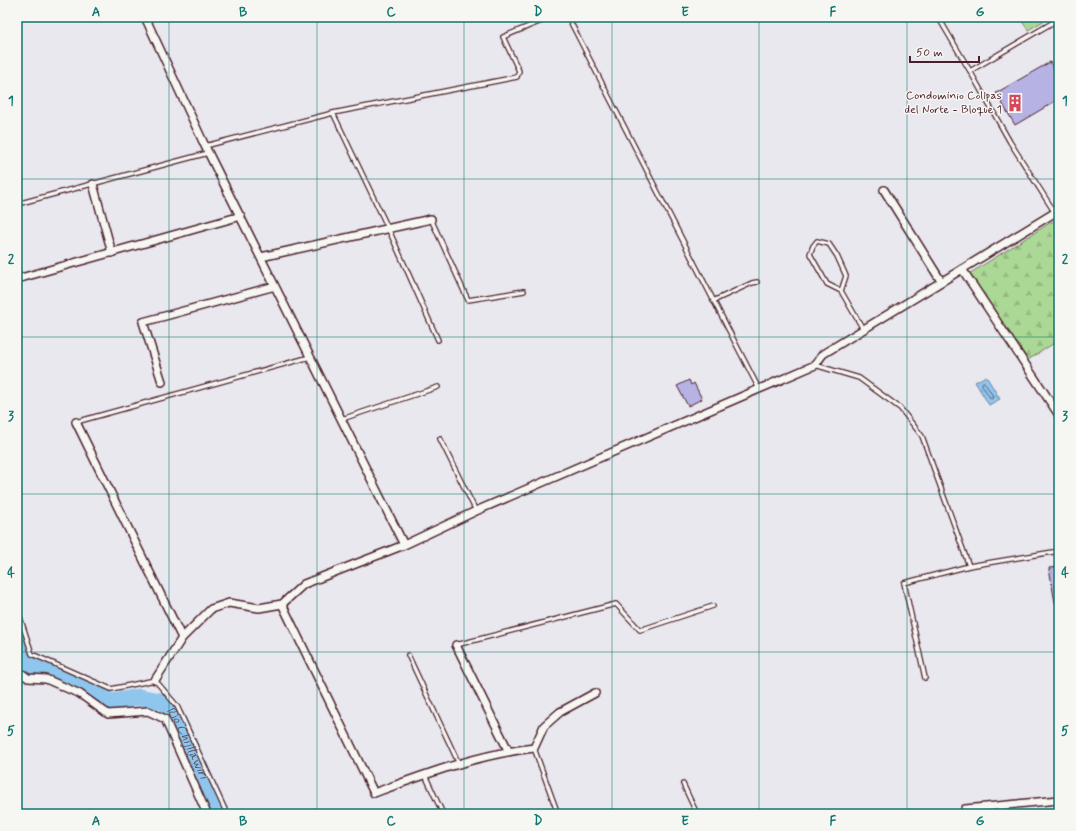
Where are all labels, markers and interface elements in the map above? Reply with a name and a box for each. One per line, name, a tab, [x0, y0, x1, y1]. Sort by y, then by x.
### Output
text: A	[92, 4, 100, 21]
text: B	[239, 4, 248, 21]
text: C	[386, 4, 396, 21]
text: D	[534, 4, 543, 21]
text: E	[681, 4, 689, 21]
text: F	[830, 4, 837, 21]
text: G	[976, 4, 985, 21]
scale bar	[910, 38, 979, 64]
text: 50 m	[916, 45, 943, 61]
place label: Condominio Collpas del Norte - Bloque 1	[904, 88, 1002, 118]
text: 1	[8, 93, 14, 110]
building icon: Condominio Collpas del Norte - Bloque 1	[1005, 93, 1025, 113]
text: 1	[1062, 93, 1068, 110]
text: 2	[8, 251, 15, 268]
text: 2	[1062, 251, 1069, 268]
text: 3	[8, 408, 14, 425]
text: 3	[1062, 408, 1068, 425]
text: 4	[7, 565, 15, 582]
text: 4	[1061, 565, 1069, 582]
water label: Río Chijllawiri	[163, 703, 213, 782]
text: 5	[7, 723, 15, 740]
text: 5	[1061, 723, 1069, 740]
text: A	[92, 813, 100, 830]
text: B	[239, 813, 248, 830]
text: C	[386, 813, 396, 830]
text: D	[534, 813, 543, 830]
text: E	[681, 813, 689, 830]
text: F	[830, 813, 837, 830]
text: G	[976, 813, 985, 830]

